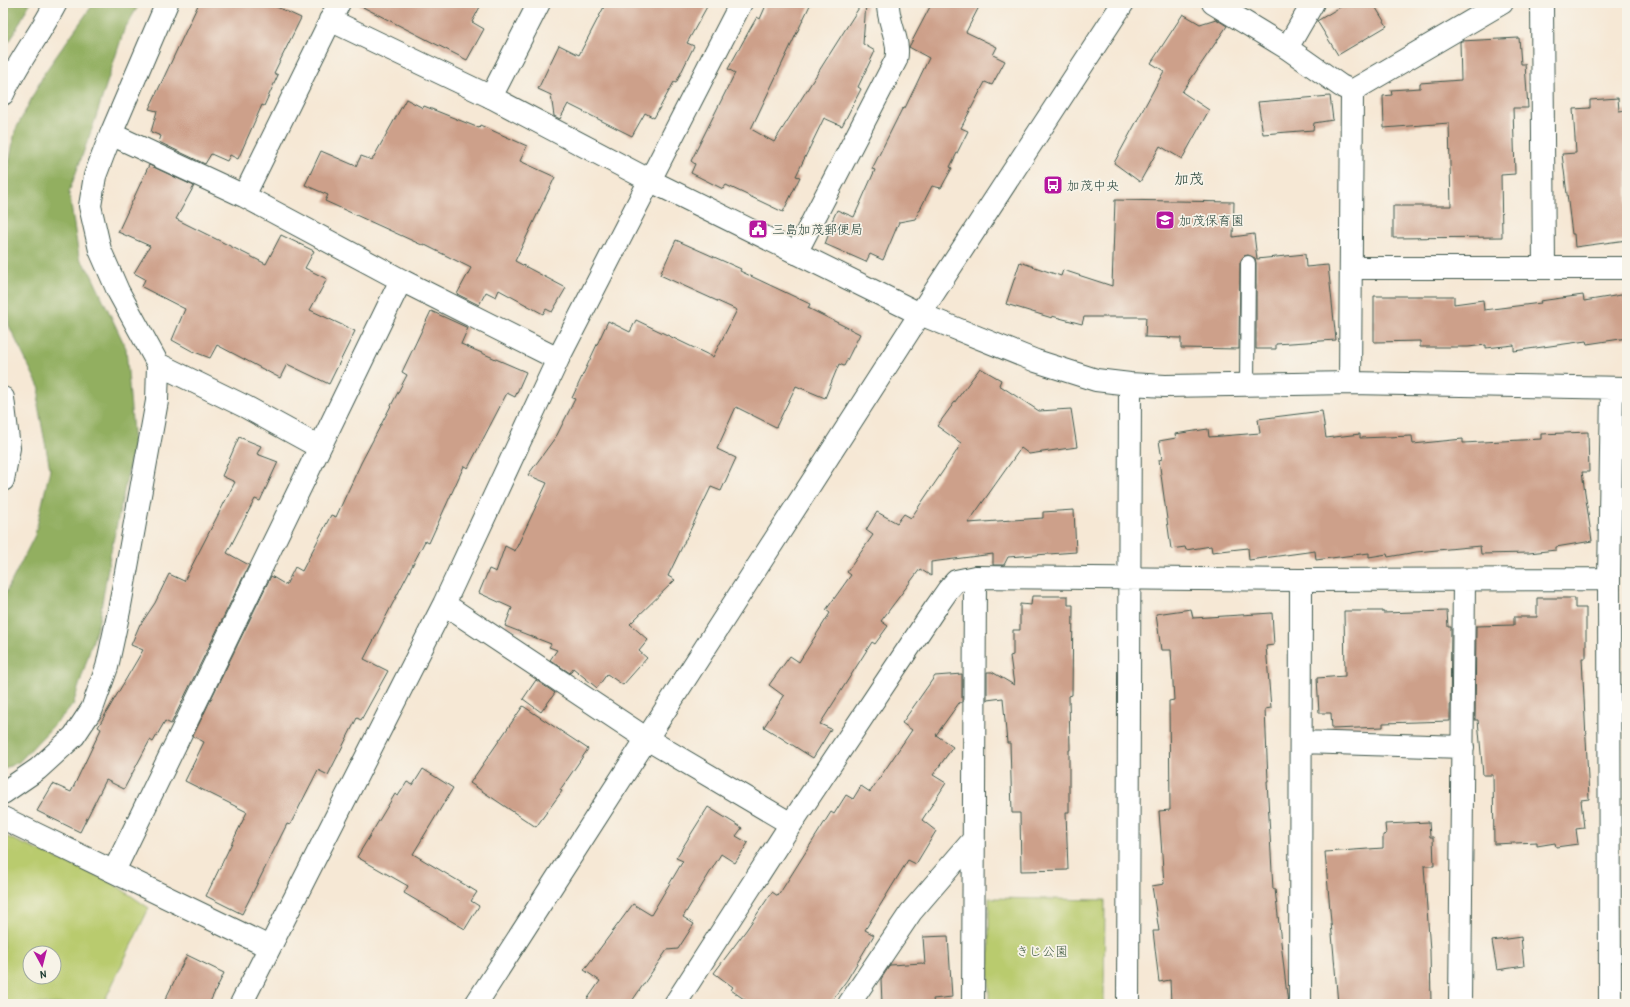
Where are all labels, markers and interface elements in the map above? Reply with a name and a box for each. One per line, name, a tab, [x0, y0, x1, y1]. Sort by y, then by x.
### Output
district label: 加茂	[1174, 168, 1204, 189]
bus stop icon: 加茂中央	[1042, 174, 1064, 196]
place label: 加茂中央	[1067, 176, 1119, 194]
school or university icon: 加茂保育園	[1154, 209, 1176, 231]
place label: 加茂保育園	[1179, 211, 1244, 229]
public building icon: 三島加茂郵便局	[747, 218, 769, 240]
place label: 三島加茂郵便局	[772, 220, 863, 238]
park label: きじ公園	[1016, 942, 1068, 960]
north arrow	[22, 945, 62, 985]
text: N	[39, 968, 47, 982]

